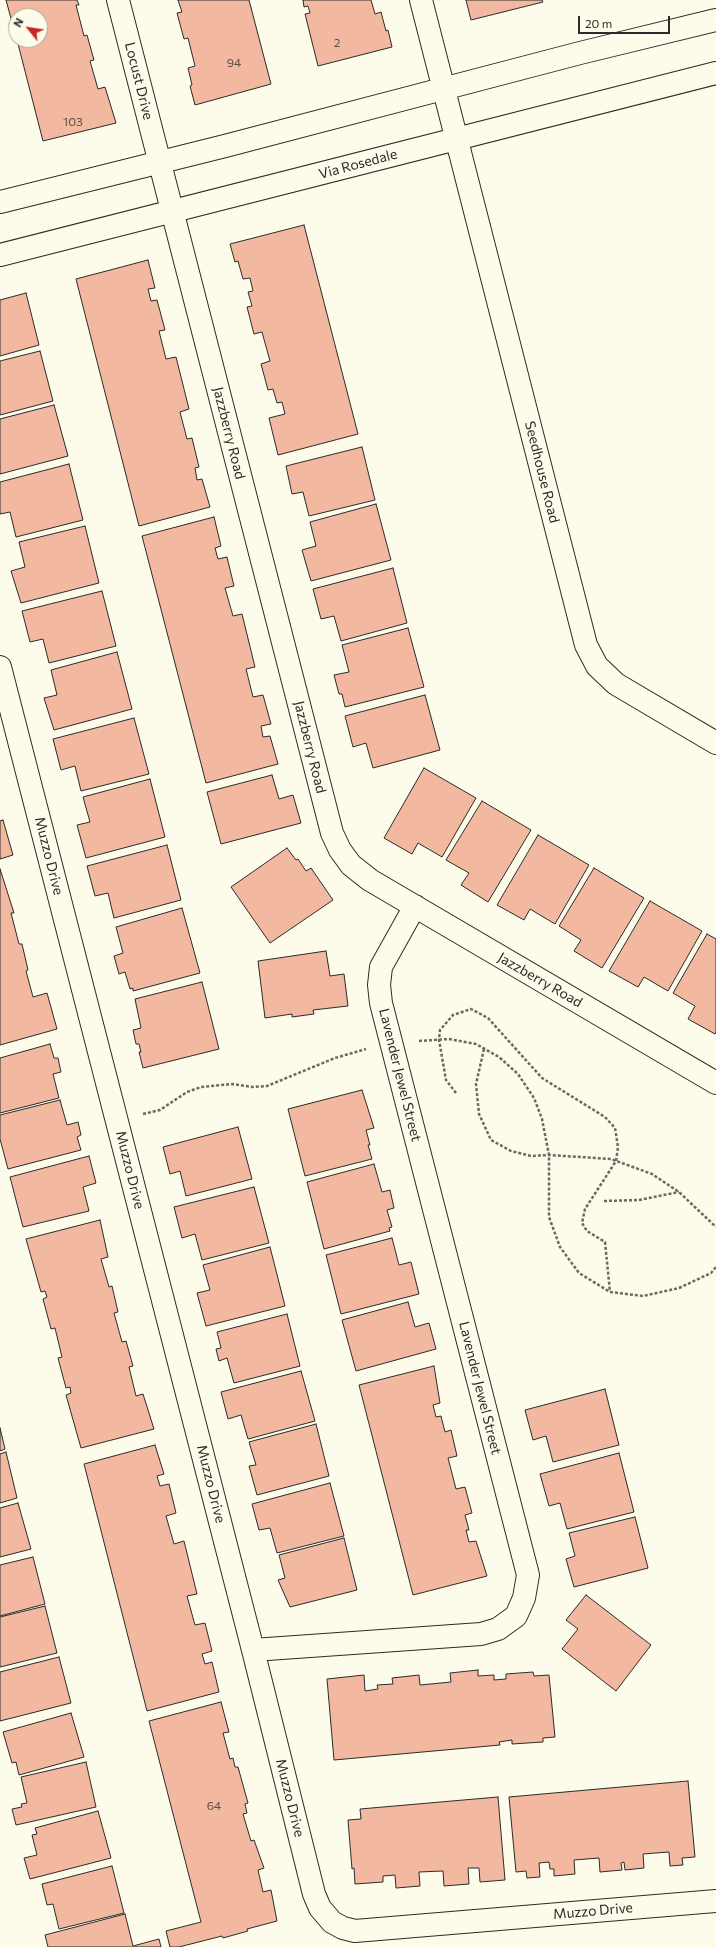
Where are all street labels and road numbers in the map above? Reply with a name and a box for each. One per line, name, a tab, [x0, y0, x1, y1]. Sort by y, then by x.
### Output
street label: Locust Drive	[121, 40, 157, 122]
street label: Via Rosedale	[317, 145, 399, 183]
street label: Jazzberry Road	[209, 385, 249, 481]
street label: Seedhouse Road	[521, 419, 563, 525]
street label: Jazzberry Road	[290, 699, 330, 795]
street label: Muzzo Drive	[31, 815, 67, 897]
street label: Jazzberry Road	[495, 949, 585, 1011]
street label: Lavender Jewel Street	[375, 1007, 425, 1143]
street label: Muzzo Drive	[112, 1129, 148, 1211]
street label: Lavender Jewel Street	[455, 1320, 505, 1456]
street label: Muzzo Drive	[193, 1443, 229, 1525]
street label: Muzzo Drive	[272, 1757, 308, 1839]
street label: Muzzo Drive	[552, 1899, 634, 1923]

